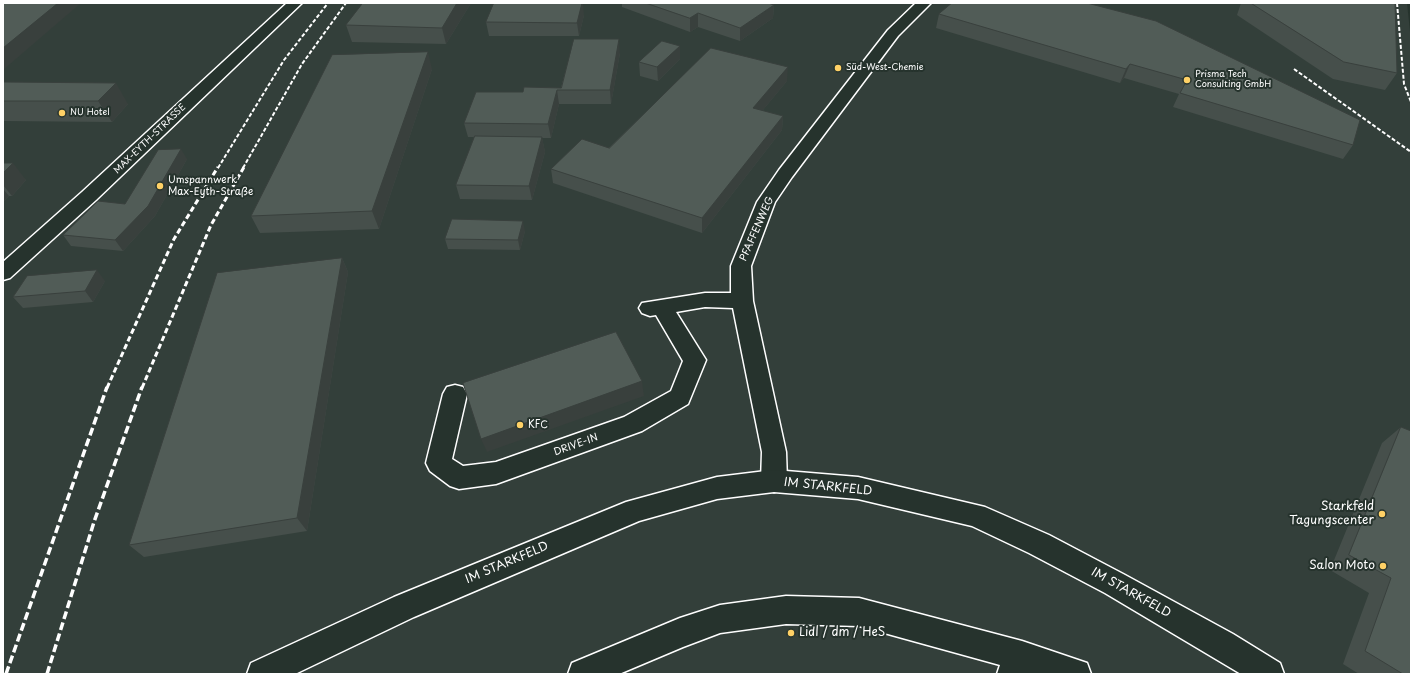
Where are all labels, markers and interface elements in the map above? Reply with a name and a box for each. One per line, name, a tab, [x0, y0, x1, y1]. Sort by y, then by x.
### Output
marker: Süd-West-Chemie	[833, 63, 843, 73]
place label: Süd-West-Chemie	[846, 63, 923, 73]
place label: Prisma Tech Consulting GmbH	[1195, 70, 1271, 91]
marker: Prisma Tech Consulting GmbH	[1182, 75, 1192, 85]
street label: MAX-EYTH-STRASSE	[112, 102, 188, 176]
marker: NU Hotel	[57, 108, 67, 118]
place label: NU Hotel	[70, 108, 110, 118]
place label: Umspannwerk Max-Eyth-Straße	[168, 174, 253, 198]
marker: Umspannwerk Max-Eyth-Straße	[155, 181, 165, 191]
street label: PFAFFENWEG	[737, 195, 777, 263]
place label: KFC	[528, 419, 548, 431]
marker: KFC	[515, 420, 525, 430]
street label: DRIVE-IN	[552, 431, 600, 459]
street label: IM STARKFELD	[783, 475, 873, 499]
place label: Starkfeld Tagungscenter	[1289, 500, 1374, 528]
marker: Starkfeld Tagungscenter	[1377, 509, 1387, 519]
street label: IM STARKFELD	[463, 539, 551, 587]
place label: Salon Moto	[1309, 559, 1375, 573]
marker: Salon Moto	[1378, 561, 1388, 571]
street label: IM STARKFELD	[1089, 565, 1173, 621]
place label: Lidl / dm / HeS	[799, 626, 885, 640]
marker: Lidl / dm / HeS	[786, 628, 796, 638]

